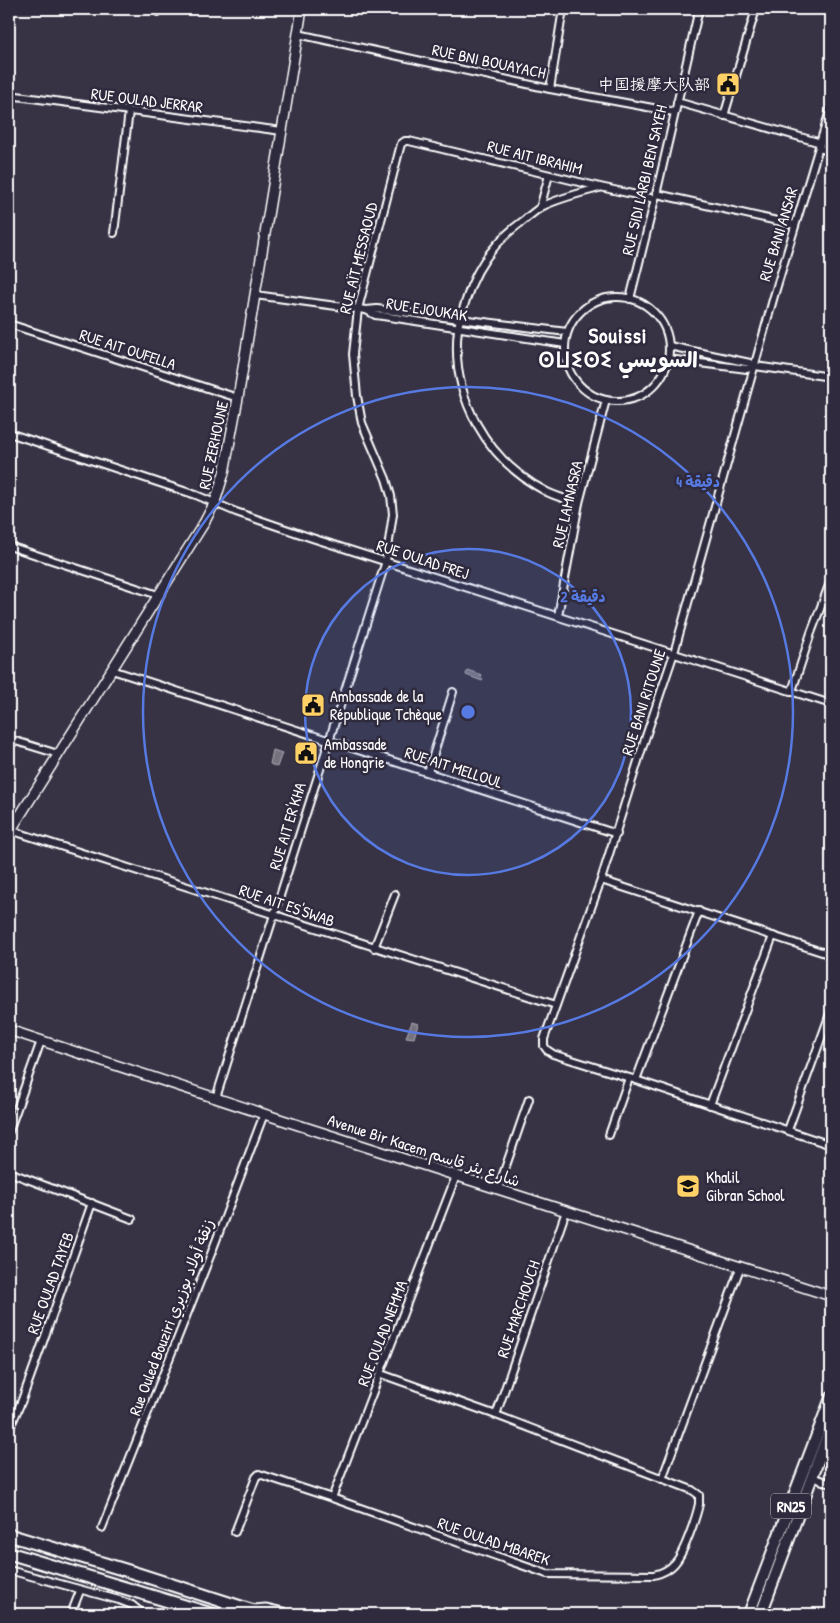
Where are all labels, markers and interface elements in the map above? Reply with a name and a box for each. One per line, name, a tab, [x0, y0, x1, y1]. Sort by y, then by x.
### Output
street label: RUE BNI BOUAYACH	[430, 38, 548, 84]
public building icon: 中国援摩大队部	[715, 71, 741, 97]
place label: 中国援摩大队部	[598, 73, 710, 95]
street label: RUE OULAD JERRAR	[90, 82, 204, 118]
street label: RUE SIDI LARBI BEN SAYEH	[616, 103, 672, 257]
street label: RUE AIT IBRAHIM	[485, 135, 585, 179]
street label: RUE BANI ANSAR	[753, 184, 803, 284]
street label: RUE AÏT MESSAOUD	[334, 200, 383, 316]
street label: RUE EJOUKAK	[385, 292, 470, 326]
district label: Souissi ⵙⵡⵉⵙⵉ السويسي	[538, 321, 698, 379]
street label: RUE AIT OUFELLA	[77, 323, 179, 375]
street label: RUE ZERHOUNE	[193, 399, 233, 491]
street label: RUE LAMNASRA	[546, 458, 588, 550]
text: 4 دقيقة	[676, 471, 720, 492]
street label: RUE OULAD FREJ	[374, 534, 472, 584]
text: 2 دقيقة	[560, 586, 606, 607]
street label: RUE BANI RITOUNE	[615, 646, 671, 758]
place label: Ambassade de la République Tchèque	[330, 685, 443, 725]
public building icon: Ambassade de la République Tchèque	[300, 692, 326, 718]
centre of rings	[459, 703, 477, 721]
place label: Ambassade de Hongrie	[324, 733, 387, 773]
public building icon: Ambassade de Hongrie	[293, 740, 319, 766]
street label: RUE AIT MELLOUL	[402, 741, 506, 793]
street label: RUE AIT ER'KHA	[263, 779, 311, 872]
street label: RUE AIT ES'SWAB	[236, 878, 338, 932]
street label: Avenue Bir Kacem شارع بئر قاسم	[324, 1108, 523, 1193]
place label: Khalil Gibran School	[706, 1166, 785, 1206]
school or university icon: Khalil Gibran School	[675, 1173, 701, 1199]
street label: Rue Ouled Bouziri زنقة أولاد بوزيري	[123, 1216, 220, 1419]
street label: RUE OULAD TAYEB	[21, 1229, 79, 1337]
street label: RUE MARCHOUCH	[491, 1257, 545, 1361]
street label: RUE OULAD NEMMA	[352, 1277, 412, 1389]
road number: RN25	[771, 1494, 811, 1518]
street label: RUE OULAD MBAREK	[435, 1511, 554, 1571]

